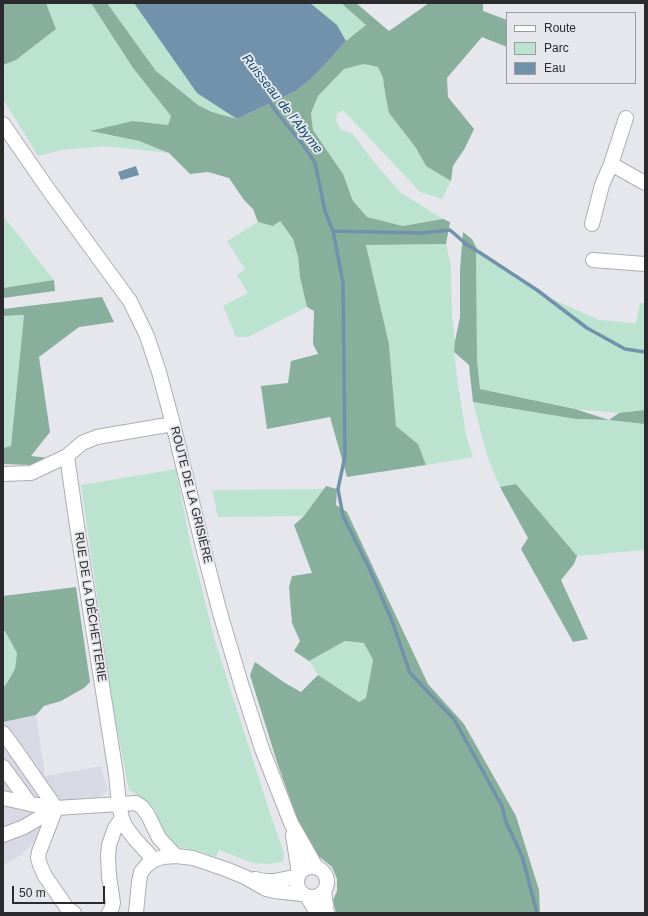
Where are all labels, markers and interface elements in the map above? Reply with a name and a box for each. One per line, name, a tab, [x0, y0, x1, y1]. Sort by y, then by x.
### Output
legend	[506, 12, 636, 84]
text: Route	[544, 21, 576, 35]
text: Parc	[544, 41, 569, 55]
water label: Ruisseau de l'Abyme	[238, 51, 326, 157]
text: Eau	[544, 61, 565, 75]
street label: ROUTE DE LA GRISIÈRE	[167, 425, 215, 565]
street label: RUE DE LA DÉCHETTERIE	[71, 531, 109, 683]
scale bar	[14, 878, 107, 904]
text: 50 m	[19, 886, 46, 900]

